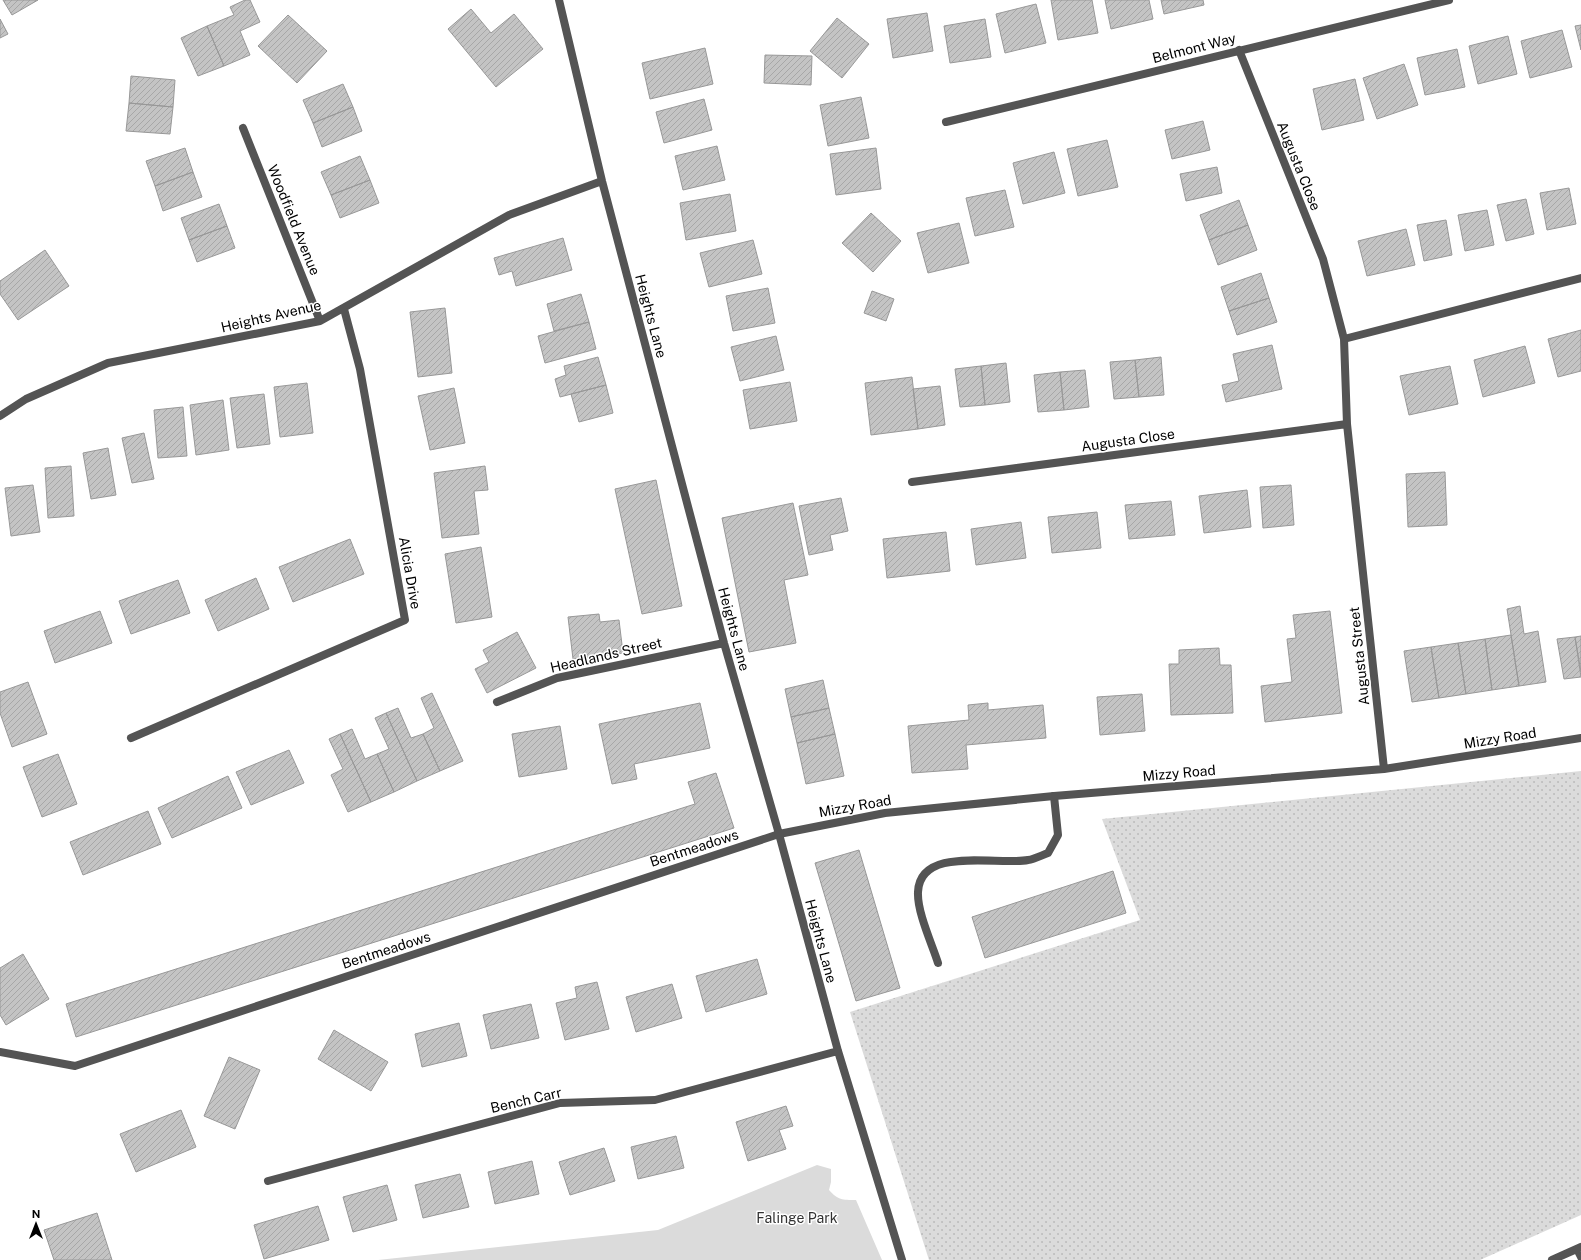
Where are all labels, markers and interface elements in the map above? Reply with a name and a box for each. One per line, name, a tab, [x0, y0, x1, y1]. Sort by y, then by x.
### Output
street label: Belmont Way	[1151, 30, 1238, 66]
street label: Augusta Close	[1274, 119, 1324, 213]
street label: Woodfield Avenue	[265, 162, 323, 278]
street label: Heights Lane	[632, 272, 670, 360]
street label: Heights Avenue	[219, 297, 323, 335]
street label: Augusta Close	[1080, 425, 1176, 454]
street label: Alicia Drive	[396, 536, 424, 611]
street label: Heights Lane	[715, 585, 753, 673]
street label: Augusta Street	[1346, 606, 1372, 706]
street label: Headlands Street	[549, 634, 663, 676]
street label: Mizzy Road	[1463, 724, 1537, 752]
street label: Mizzy Road	[1142, 762, 1216, 784]
street label: Mizzy Road	[817, 792, 893, 820]
street label: Bentmeadows	[648, 826, 740, 870]
street label: Heights Lane	[802, 897, 840, 985]
street label: Bentmeadows	[340, 928, 432, 972]
street label: Bench Carr	[489, 1084, 563, 1116]
north arrow	[16, 1204, 56, 1244]
text: N	[32, 1208, 40, 1220]
park label: Falinge Park	[756, 1210, 838, 1226]

